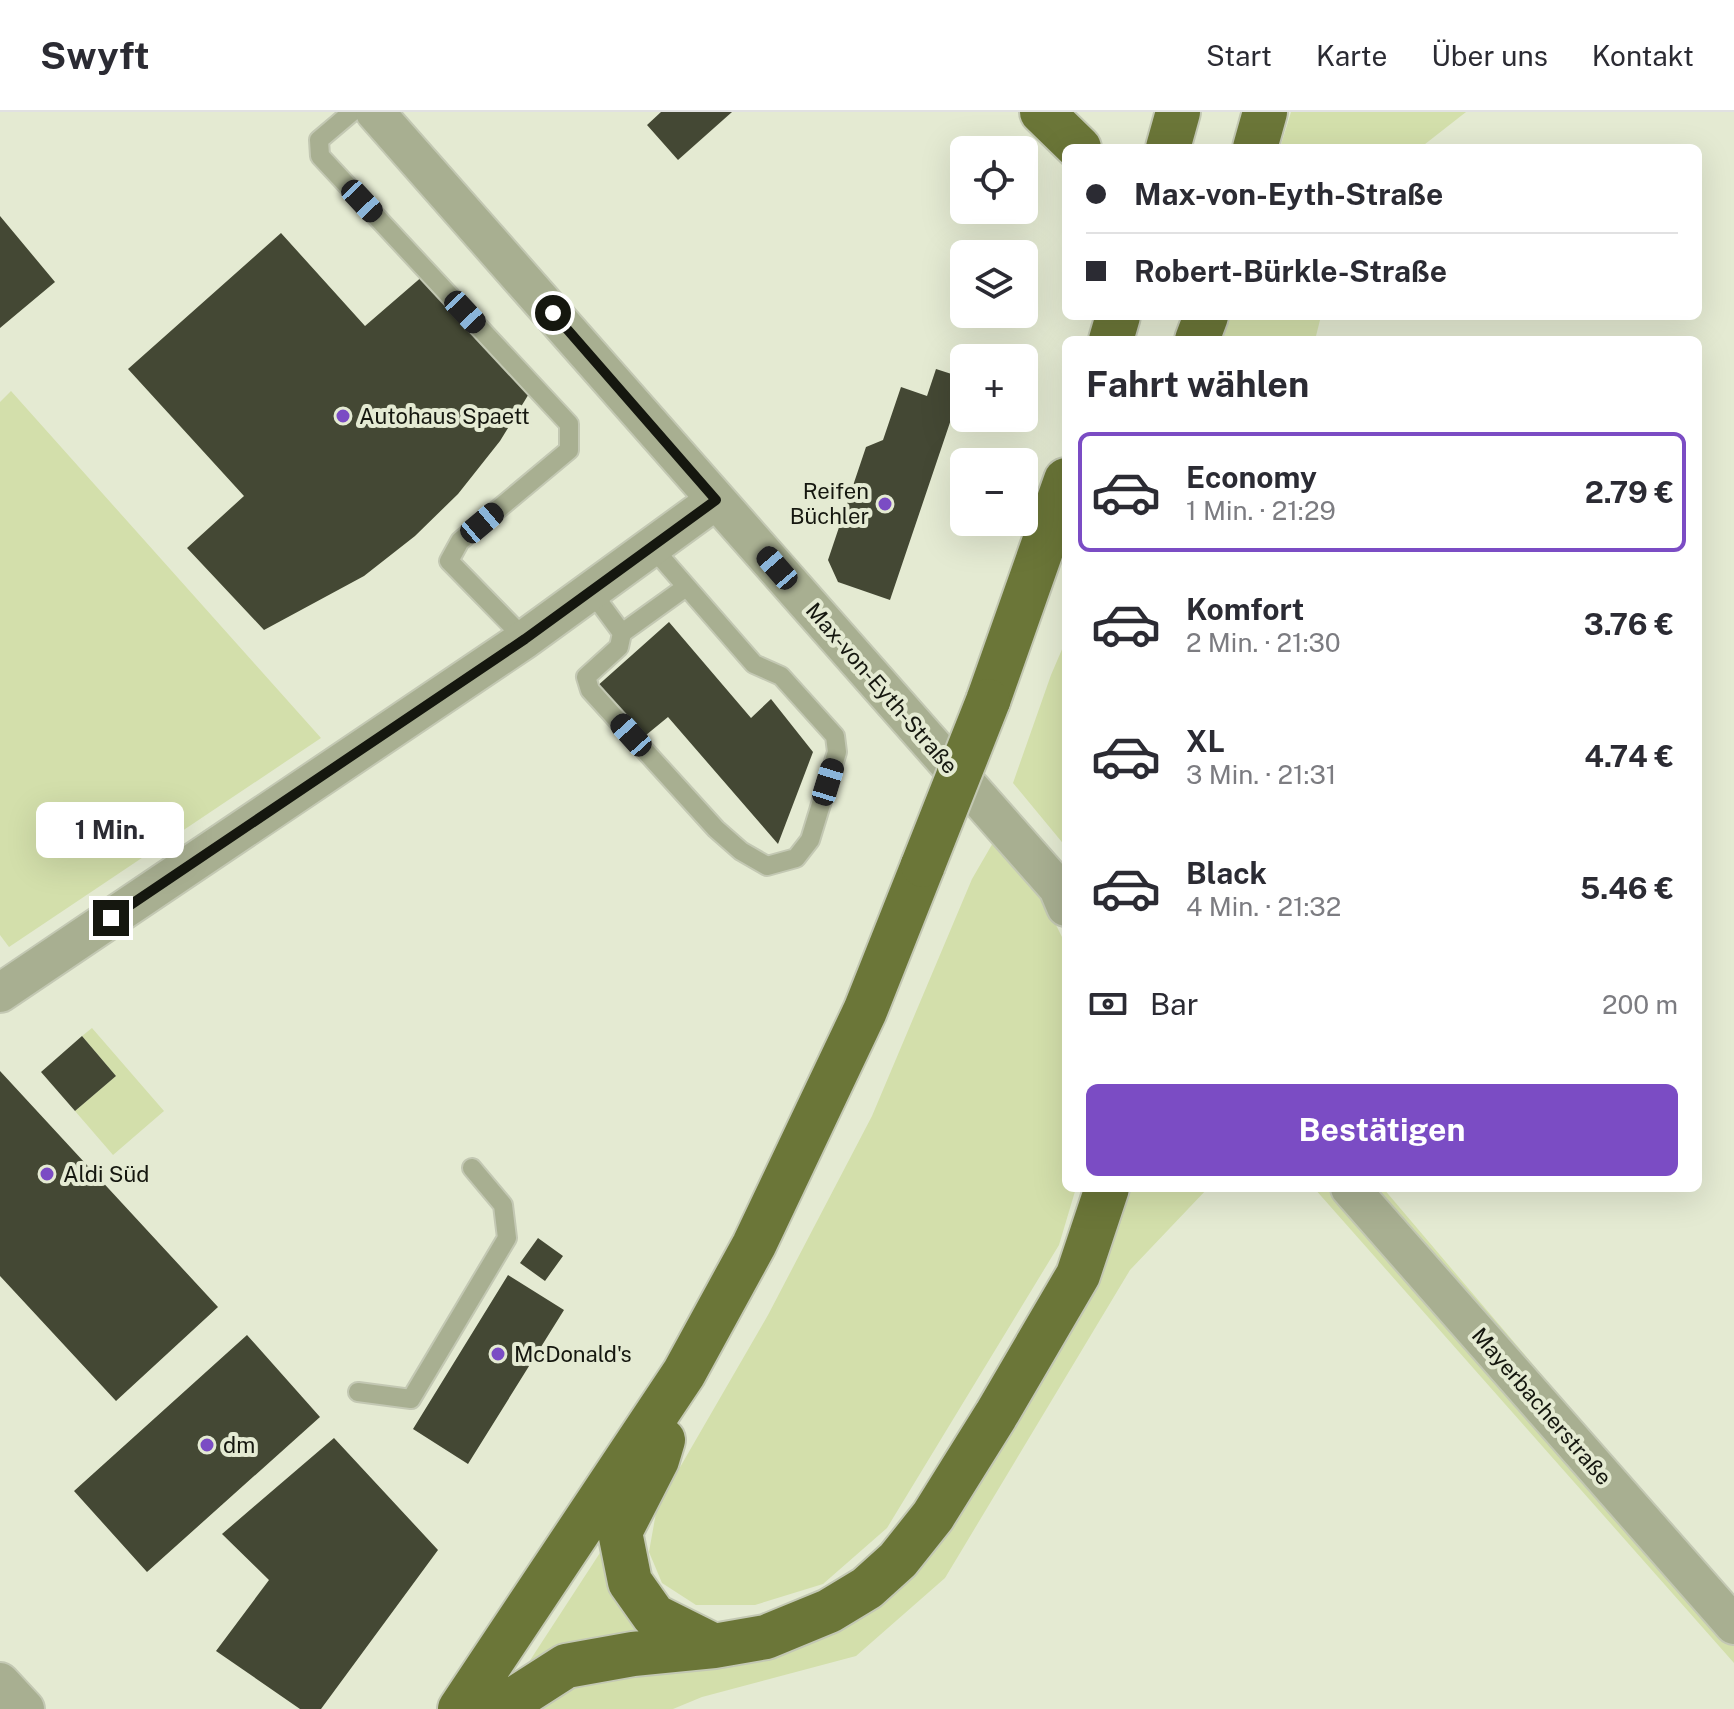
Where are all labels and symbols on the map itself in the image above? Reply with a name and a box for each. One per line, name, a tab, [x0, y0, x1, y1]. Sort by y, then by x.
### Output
car	[337, 175, 387, 227]
car	[440, 286, 490, 338]
route start	[535, 295, 571, 331]
place label: Autohaus Spaett	[359, 403, 530, 429]
marker: Autohaus Spaett	[334, 407, 352, 425]
place label: Reifen Büchler	[790, 478, 869, 529]
marker: Reifen Büchler	[876, 495, 894, 513]
car	[456, 498, 508, 548]
car	[752, 542, 802, 594]
street label: Max-von-Eyth-Straße	[801, 597, 963, 779]
car	[606, 709, 656, 761]
car	[810, 756, 846, 808]
callout: 1 Min.	[37, 802, 185, 858]
route end	[93, 900, 129, 936]
place label: Aldi Süd	[63, 1161, 149, 1187]
marker: Aldi Süd	[38, 1165, 56, 1183]
street label: Mayerbacherstraße	[1467, 1322, 1617, 1490]
place label: McDonald's	[514, 1341, 632, 1367]
marker: McDonald's	[489, 1345, 507, 1363]
place label: dm	[223, 1432, 255, 1458]
marker: dm	[198, 1436, 216, 1454]

